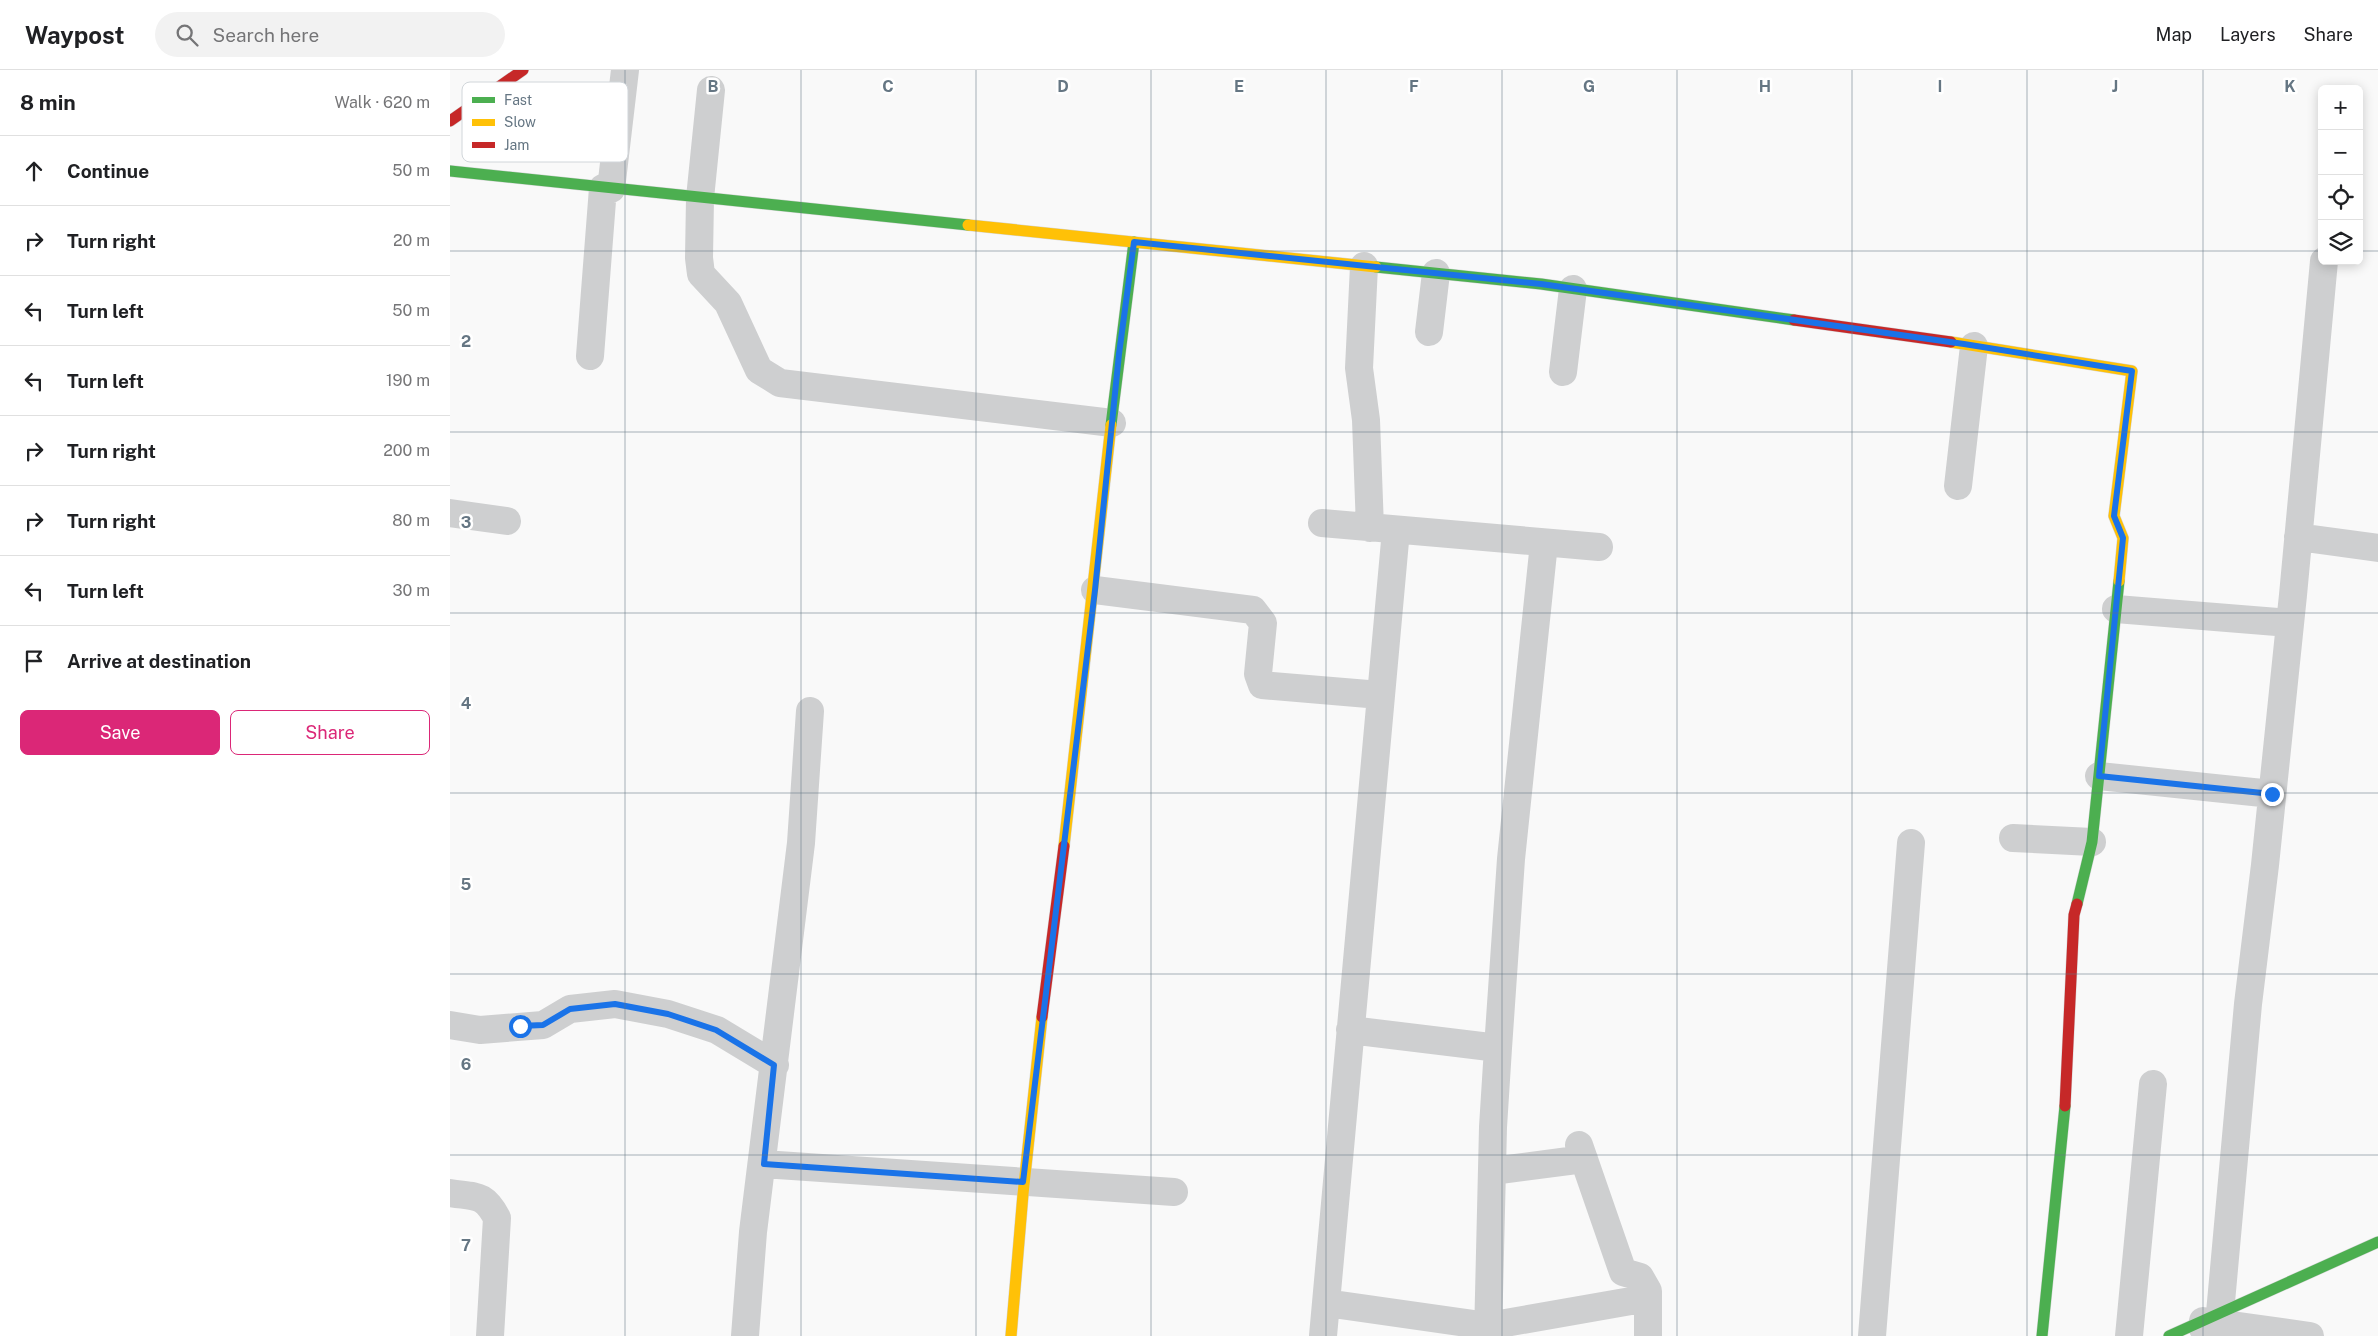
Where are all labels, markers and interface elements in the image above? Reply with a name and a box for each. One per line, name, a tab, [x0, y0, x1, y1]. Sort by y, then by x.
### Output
search box	[155, 12, 505, 57]
text: Waypost	[25, 21, 125, 49]
icon: search	[173, 21, 201, 49]
text: Search here	[213, 24, 319, 46]
text: Map	[2156, 24, 2192, 45]
text: Layers	[2220, 24, 2276, 45]
text: Share	[2304, 24, 2353, 45]
text: B	[708, 77, 719, 96]
text: C	[882, 77, 894, 96]
text: D	[1057, 77, 1069, 96]
text: E	[1234, 77, 1244, 96]
text: F	[1409, 77, 1419, 96]
text: G	[1583, 77, 1595, 96]
text: H	[1759, 77, 1771, 96]
text: I	[1938, 77, 1942, 96]
text: J	[2112, 77, 2118, 96]
text: K	[2284, 77, 2296, 96]
legend	[462, 82, 628, 162]
map controls	[2318, 85, 2363, 265]
button: +	[2318, 85, 2363, 130]
text: 8 min	[20, 90, 76, 115]
text: Fast	[504, 92, 532, 108]
text: Walk · 620 m	[334, 93, 430, 112]
text: Slow	[504, 114, 536, 130]
button: −	[2318, 130, 2363, 175]
text: Jam	[504, 137, 529, 153]
icon: ahead	[20, 157, 48, 185]
text: Continue	[67, 160, 149, 182]
text: 50 m	[392, 161, 430, 180]
button: locate	[2318, 175, 2363, 220]
button: layers	[2318, 220, 2363, 265]
icon: right	[20, 227, 48, 255]
text: Turn right	[67, 230, 156, 252]
text: 20 m	[393, 231, 430, 250]
icon: left	[20, 297, 48, 325]
text: Turn left	[67, 300, 144, 322]
text: 50 m	[392, 301, 430, 320]
text: 2	[461, 332, 471, 351]
icon: left	[20, 367, 48, 395]
text: Turn left	[67, 370, 144, 392]
text: 190 m	[386, 371, 430, 390]
icon: right	[20, 437, 48, 465]
text: Turn right	[67, 440, 156, 462]
text: 200 m	[383, 441, 430, 460]
icon: right	[20, 507, 48, 535]
text: Turn right	[67, 510, 156, 532]
text: 80 m	[392, 511, 430, 530]
text: 3	[461, 513, 471, 532]
icon: left	[20, 577, 48, 605]
text: Turn left	[67, 580, 144, 602]
text: 30 m	[393, 581, 430, 600]
icon: arrive	[20, 647, 48, 675]
text: Arrive at destination	[67, 650, 251, 672]
text: 4	[461, 694, 472, 713]
button: Save	[20, 710, 220, 755]
button: Share	[230, 710, 430, 755]
route end	[2261, 783, 2284, 806]
text: 5	[461, 875, 472, 894]
route start	[509, 1015, 532, 1038]
text: 6	[461, 1055, 471, 1074]
text: 7	[461, 1236, 471, 1255]

